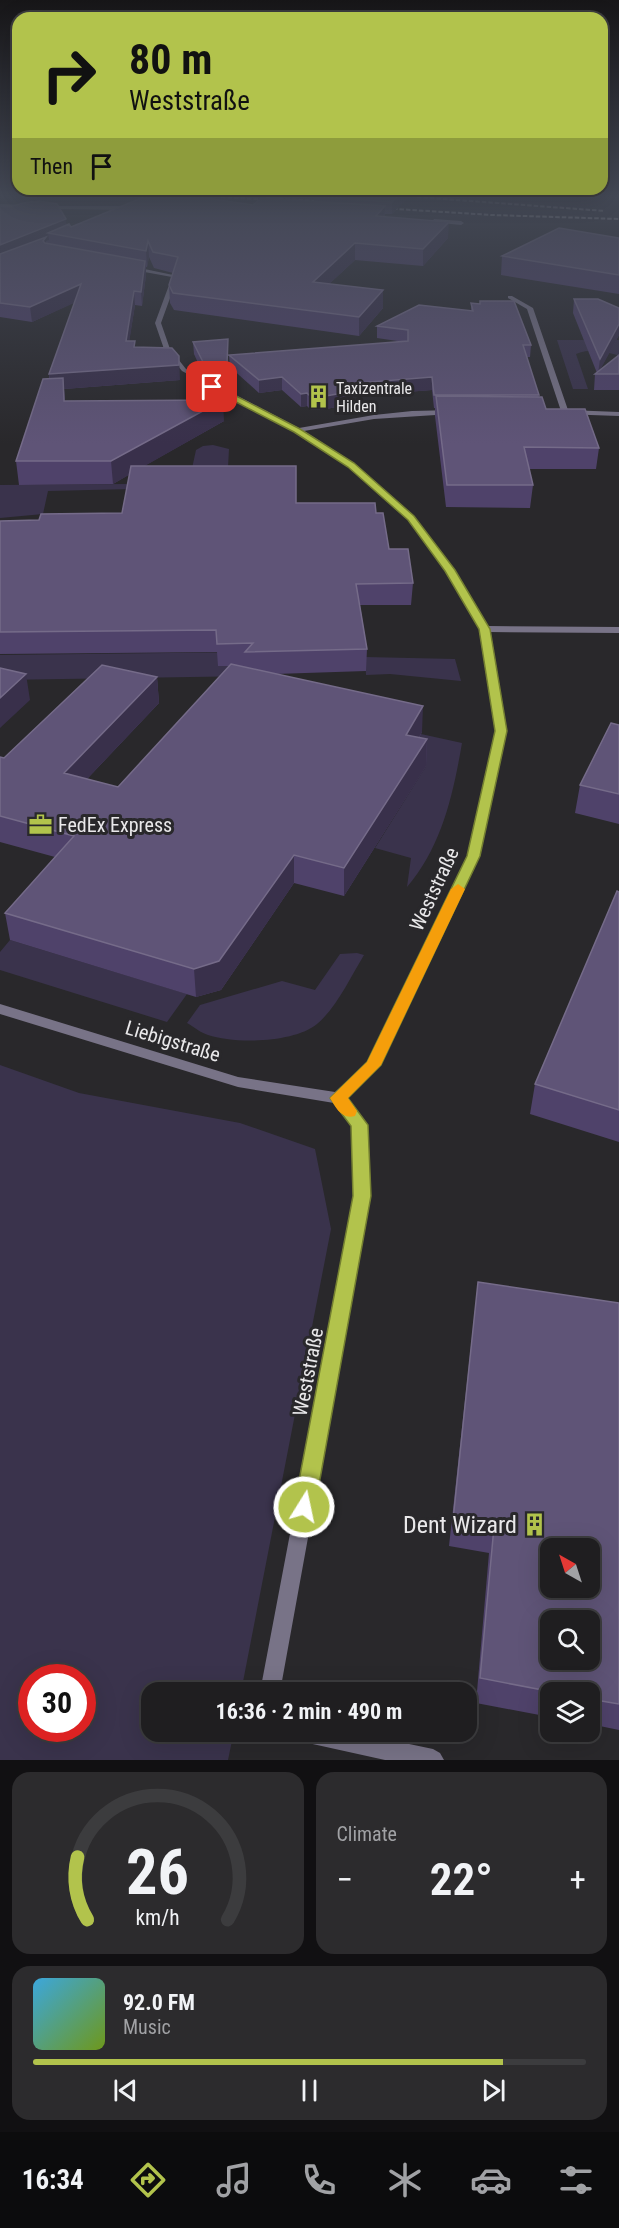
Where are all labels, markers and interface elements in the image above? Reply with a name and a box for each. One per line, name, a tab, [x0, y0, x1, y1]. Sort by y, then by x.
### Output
text: 80 m	[129, 35, 212, 84]
icon: right	[30, 36, 108, 114]
text: Weststraße	[129, 85, 250, 117]
icon: arrive	[85, 150, 118, 183]
text: Then	[30, 154, 73, 179]
pin	[186, 361, 237, 412]
icon: arrive	[195, 370, 228, 403]
place label: Taxizentrale Hilden	[336, 379, 412, 416]
building icon: Taxizentrale Hilden	[305, 384, 331, 410]
office icon: FedEx Express	[27, 812, 53, 838]
place label: FedEx Express	[58, 813, 172, 837]
street label: Weststraße	[404, 843, 464, 935]
street label: Liebigstraße	[123, 1015, 223, 1067]
street label: Weststraße	[288, 1326, 328, 1418]
position arrow	[272, 1475, 336, 1539]
place label: Dent Wizard	[403, 1511, 517, 1539]
building icon: Dent Wizard	[522, 1512, 548, 1538]
north arrow	[540, 1538, 600, 1598]
map controls	[540, 1538, 600, 1742]
button: search	[540, 1610, 600, 1670]
speed limit sign: 30	[18, 1664, 96, 1742]
button: layers	[540, 1682, 600, 1742]
text: 16:36 · 2 min · 490 m	[216, 1699, 402, 1724]
text: Climate	[337, 1822, 397, 1846]
text: 26	[126, 1836, 189, 1909]
text: 22°	[430, 1853, 493, 1906]
text: −	[337, 1860, 353, 1899]
text: +	[570, 1860, 586, 1899]
text: km/h	[136, 1905, 180, 1930]
text: 92.0 FM	[123, 1990, 195, 2015]
text: Music	[123, 2015, 171, 2039]
icon: previous	[109, 2074, 142, 2107]
icon: pause	[293, 2074, 326, 2107]
icon: next	[477, 2074, 510, 2107]
icon: directions	[127, 2159, 169, 2201]
icon: music	[213, 2159, 255, 2201]
icon: phone	[298, 2159, 340, 2201]
icon: climate	[384, 2159, 426, 2201]
icon: car	[470, 2159, 512, 2201]
icon: filters	[555, 2159, 597, 2201]
text: 16:34	[22, 2164, 84, 2196]

